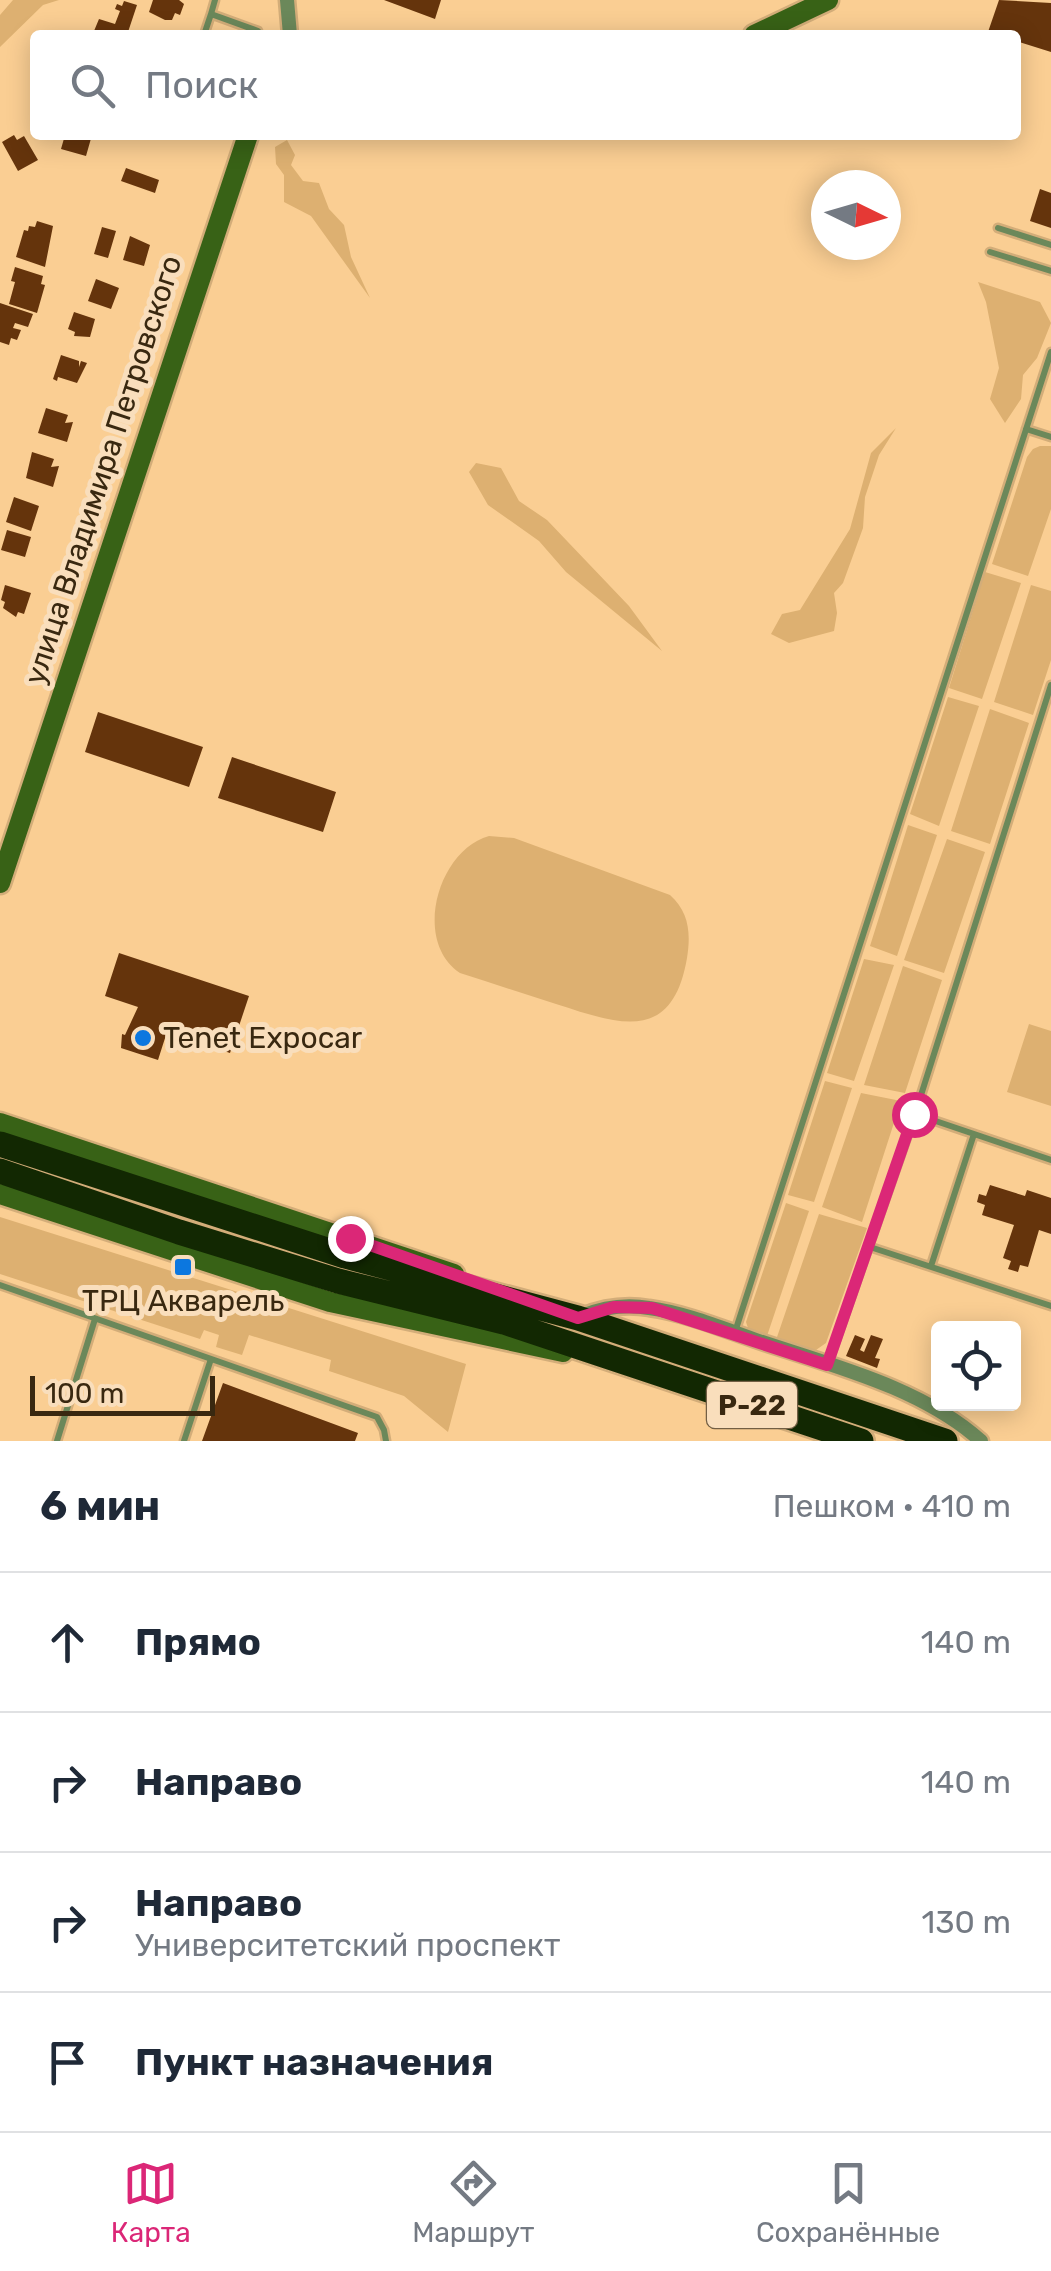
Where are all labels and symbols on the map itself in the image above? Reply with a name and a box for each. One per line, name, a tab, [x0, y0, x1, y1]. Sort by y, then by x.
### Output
north arrow	[811, 170, 901, 260]
street label: улица Владимира Петровского	[17, 251, 189, 689]
place label: Tenet Expocar	[163, 1020, 363, 1056]
marker: Tenet Expocar	[132, 1027, 154, 1049]
route start	[892, 1092, 938, 1138]
route end	[328, 1216, 374, 1262]
marker: ТРЦ Акварель	[172, 1256, 194, 1278]
place label: ТРЦ Акварель	[82, 1283, 284, 1319]
scale bar	[30, 1371, 215, 1416]
road number: Р-22	[707, 1382, 797, 1428]

